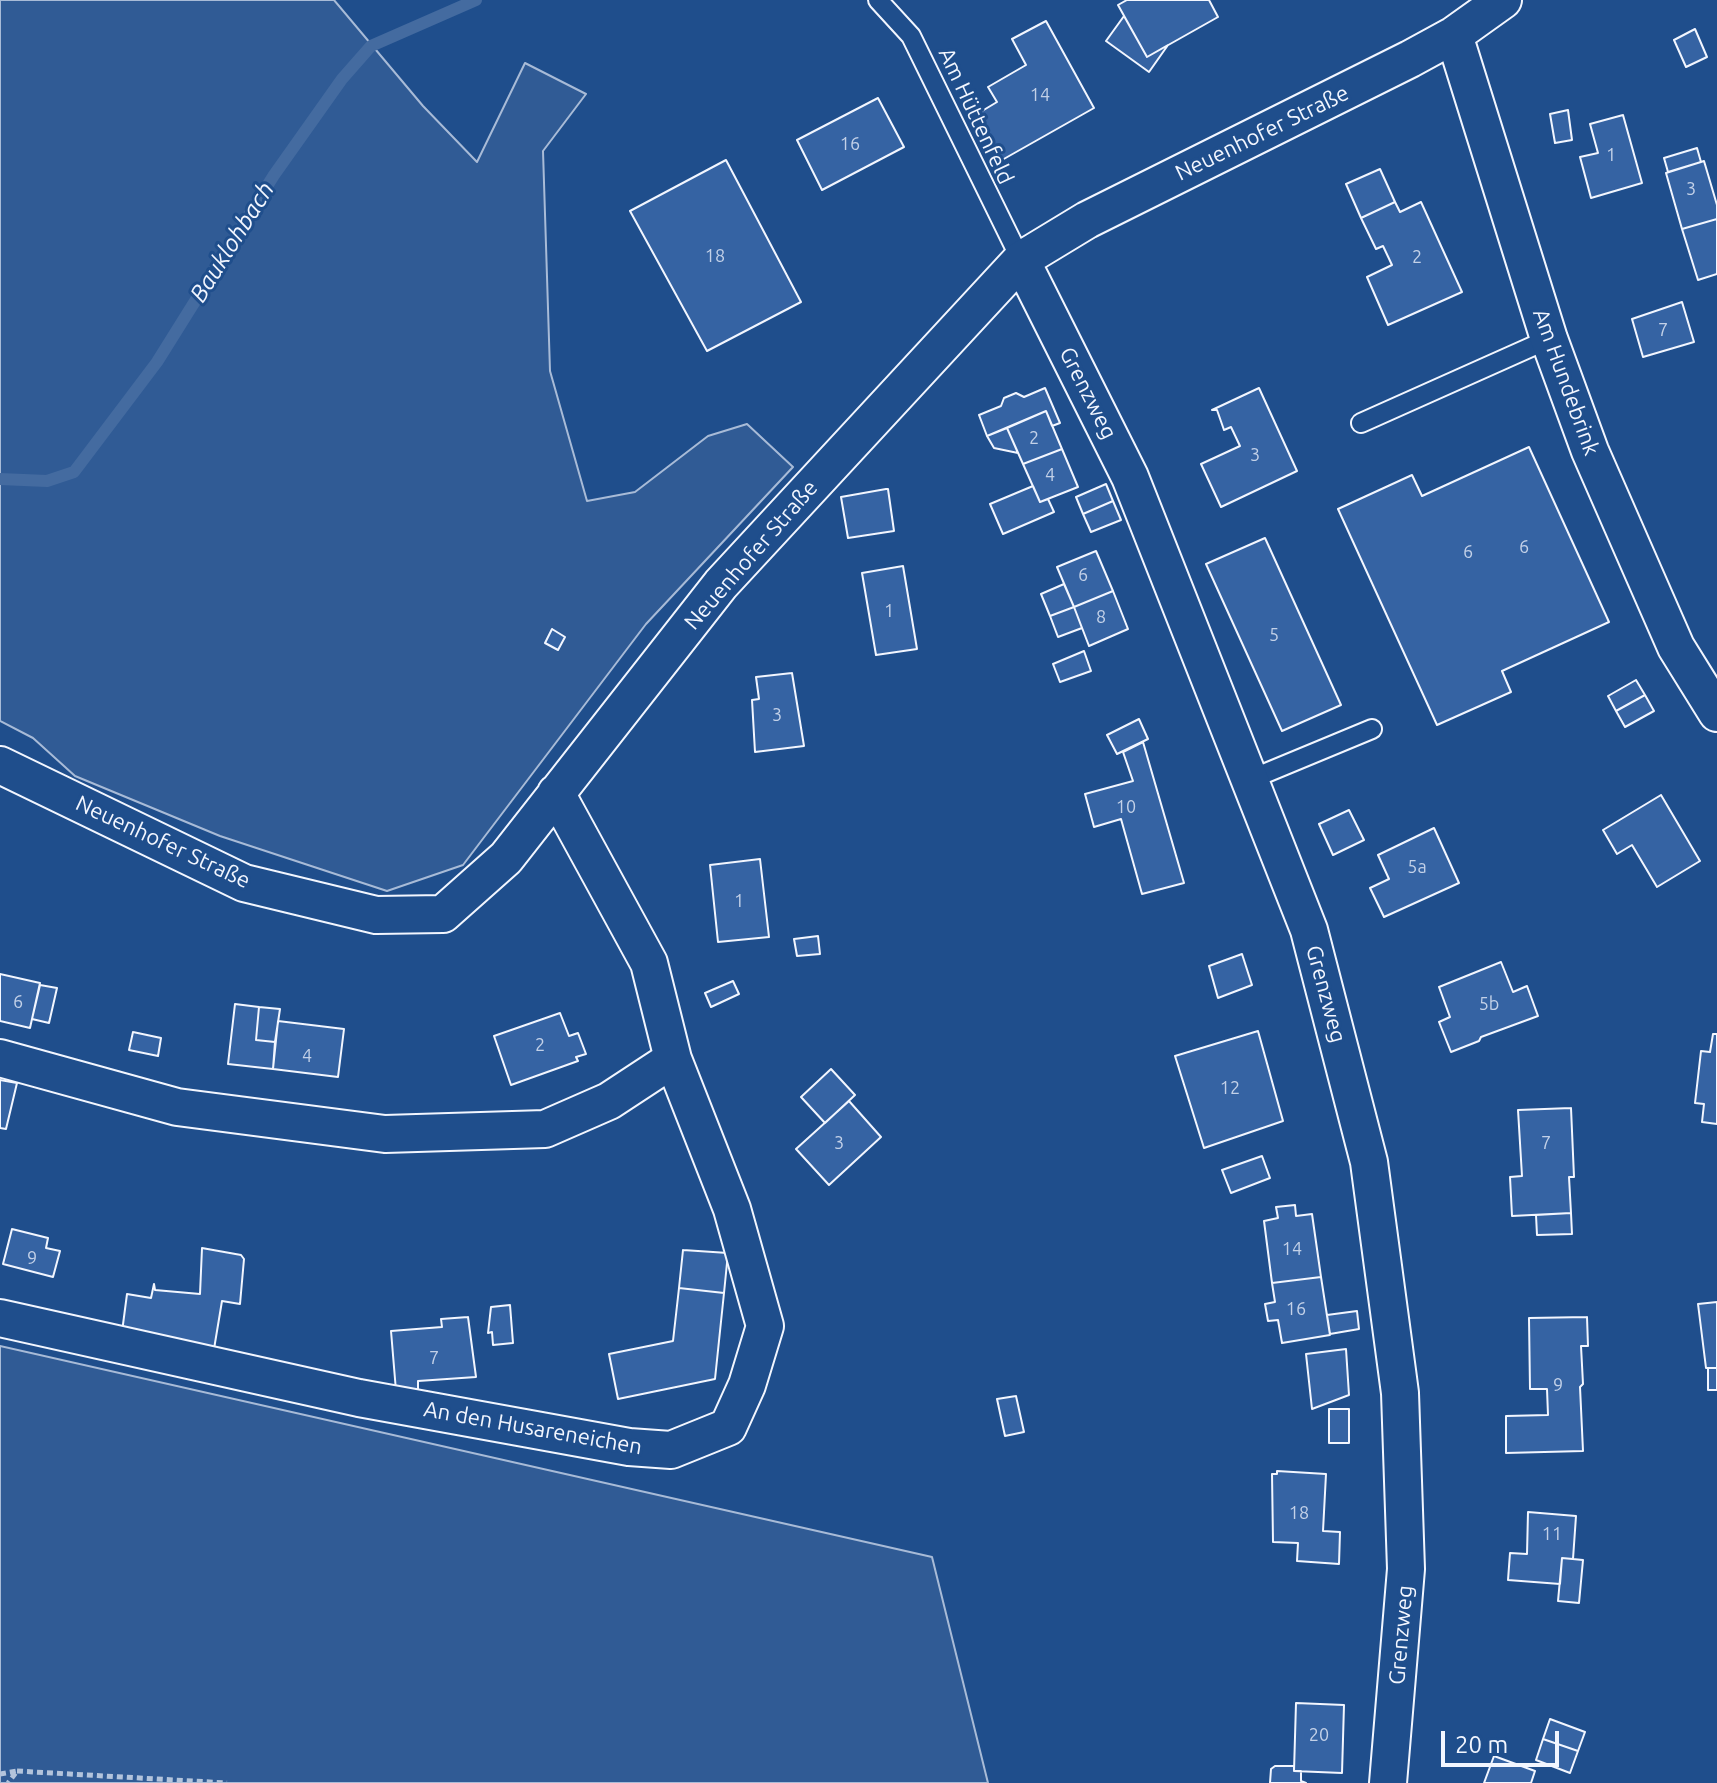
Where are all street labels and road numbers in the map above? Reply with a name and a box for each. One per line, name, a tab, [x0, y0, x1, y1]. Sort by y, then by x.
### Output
street label: Am Hüttenfeld	[933, 44, 1019, 188]
street label: Neuenhofer Straße	[1171, 80, 1353, 186]
street label: Am Hundebrink	[1527, 305, 1605, 459]
street label: Grenzweg	[1054, 343, 1122, 443]
street label: Neuenhofer Straße	[679, 475, 823, 635]
street label: Neuenhofer Straße	[71, 790, 255, 894]
street label: Grenzweg	[1300, 942, 1352, 1046]
street label: An den Husareneichen	[422, 1396, 644, 1460]
street label: Grenzweg	[1384, 1584, 1418, 1686]

